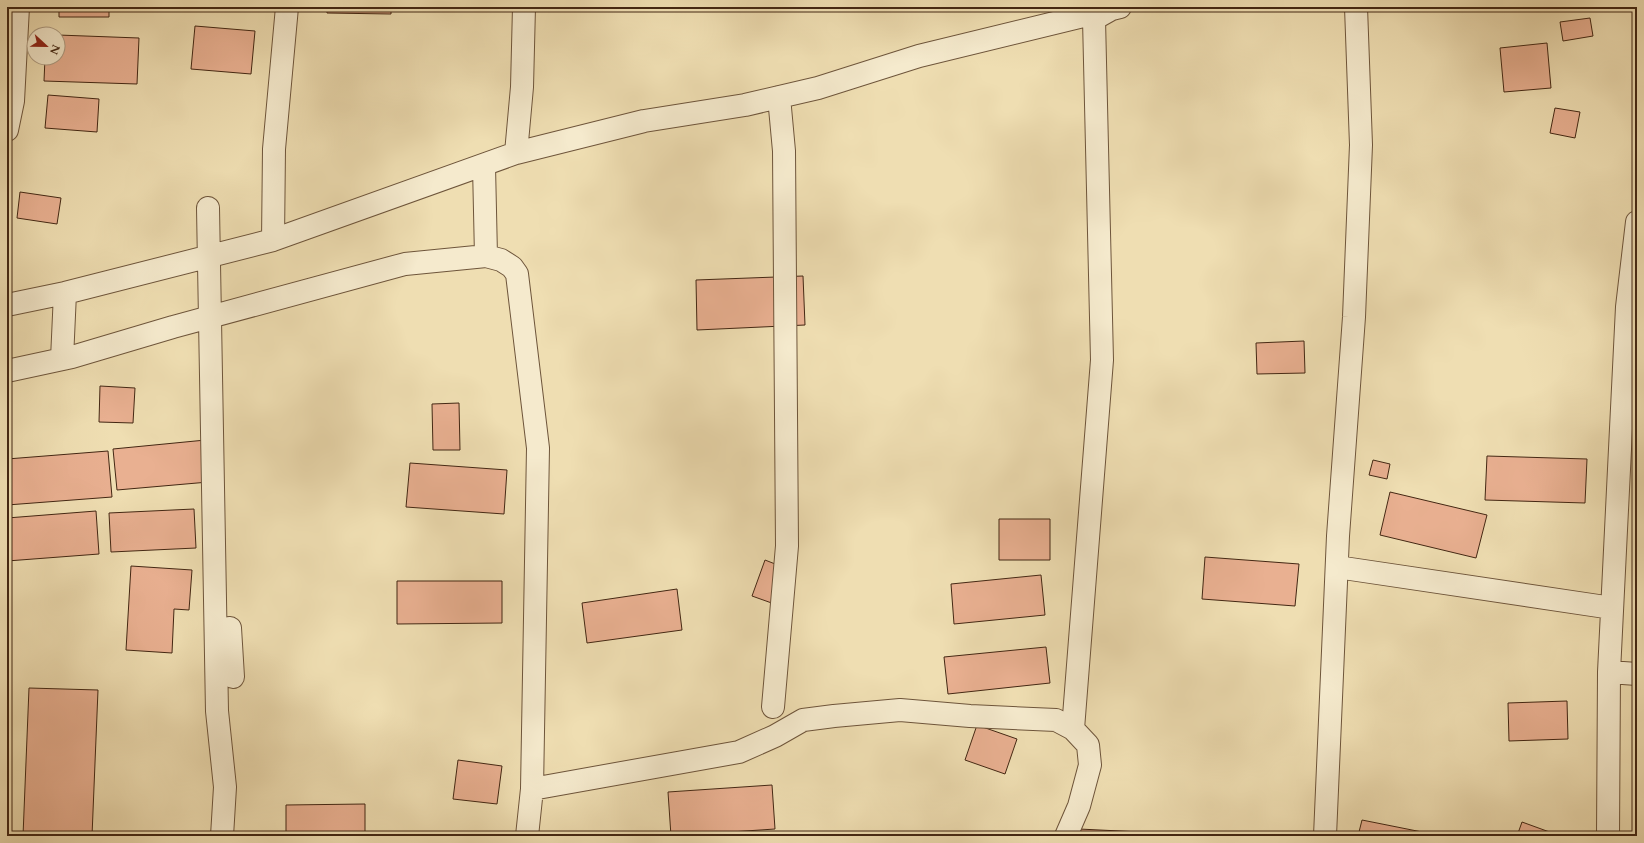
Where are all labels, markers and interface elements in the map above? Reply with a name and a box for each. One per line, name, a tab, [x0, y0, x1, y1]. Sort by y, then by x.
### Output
north arrow	[26, 26, 66, 66]
text: N	[46, 42, 64, 57]

